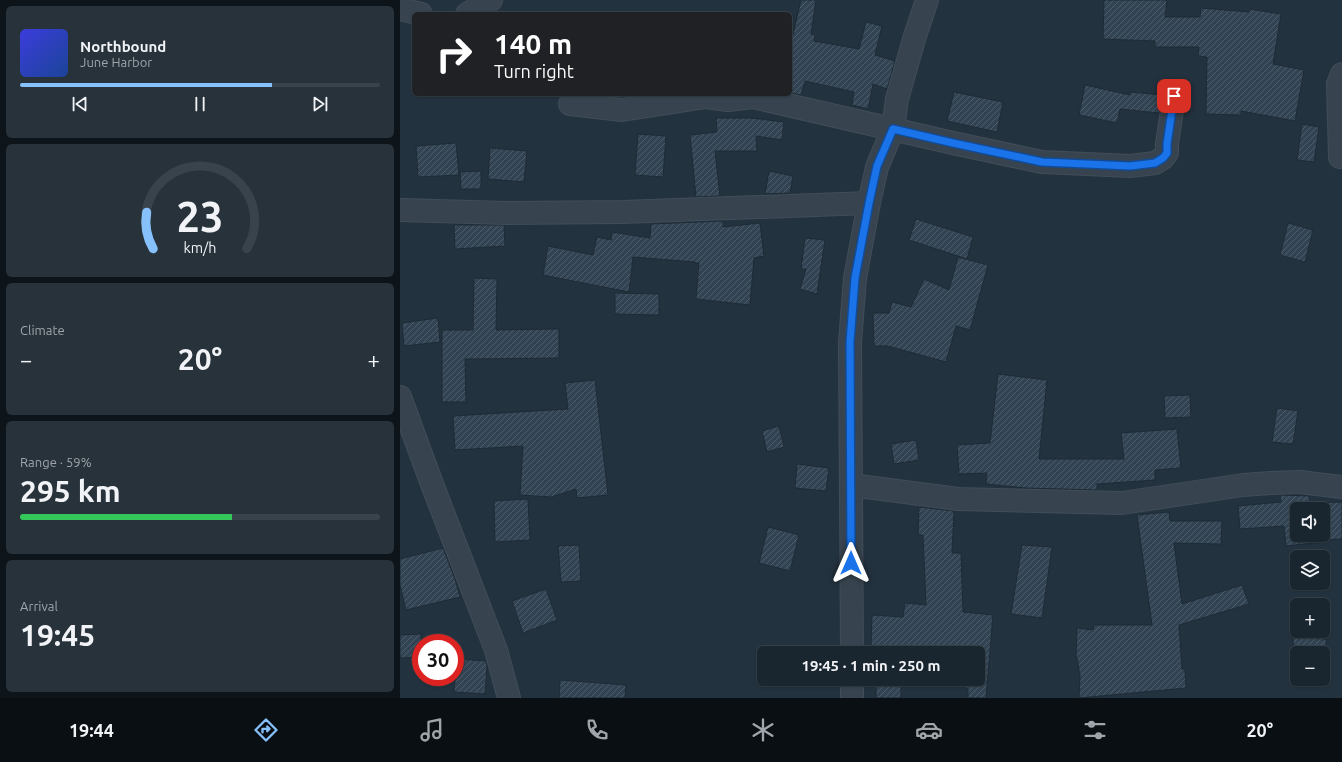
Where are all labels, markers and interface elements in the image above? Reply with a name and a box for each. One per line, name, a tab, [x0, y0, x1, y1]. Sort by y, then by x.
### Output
icon: right	[428, 28, 480, 80]
text: 140 m	[494, 28, 572, 59]
text: Northbound	[80, 38, 166, 55]
text: June Harbor	[80, 55, 152, 69]
text: Turn right	[494, 61, 574, 81]
pin	[1157, 79, 1191, 113]
icon: arrive	[1163, 85, 1185, 107]
icon: previous	[69, 93, 91, 115]
icon: pause	[189, 93, 211, 115]
icon: next	[309, 93, 331, 115]
text: 23	[177, 192, 223, 239]
text: km/h	[184, 239, 216, 255]
text: Climate	[20, 323, 65, 337]
text: 20°	[178, 342, 222, 376]
text: −	[20, 347, 32, 372]
text: +	[368, 347, 380, 372]
text: Range · 59%	[20, 455, 92, 469]
text: 295 km	[20, 474, 121, 508]
map controls	[1290, 502, 1330, 686]
button: sound	[1290, 502, 1330, 542]
position arrow	[830, 542, 872, 584]
button: layers	[1290, 550, 1330, 590]
button: +	[1290, 598, 1330, 638]
text: Arrival	[20, 599, 58, 613]
text: 19:45	[20, 618, 95, 652]
speed limit sign: 30	[412, 634, 464, 686]
button: −	[1290, 646, 1330, 686]
text: 19:45 · 1 min · 250 m	[802, 657, 940, 674]
icon: directions	[252, 716, 280, 744]
icon: music	[418, 716, 446, 744]
icon: phone	[583, 716, 611, 744]
icon: climate	[749, 716, 777, 744]
icon: car	[915, 716, 943, 744]
icon: filters	[1081, 716, 1109, 744]
text: 19:44	[69, 720, 114, 740]
text: 20°	[1246, 720, 1273, 740]

